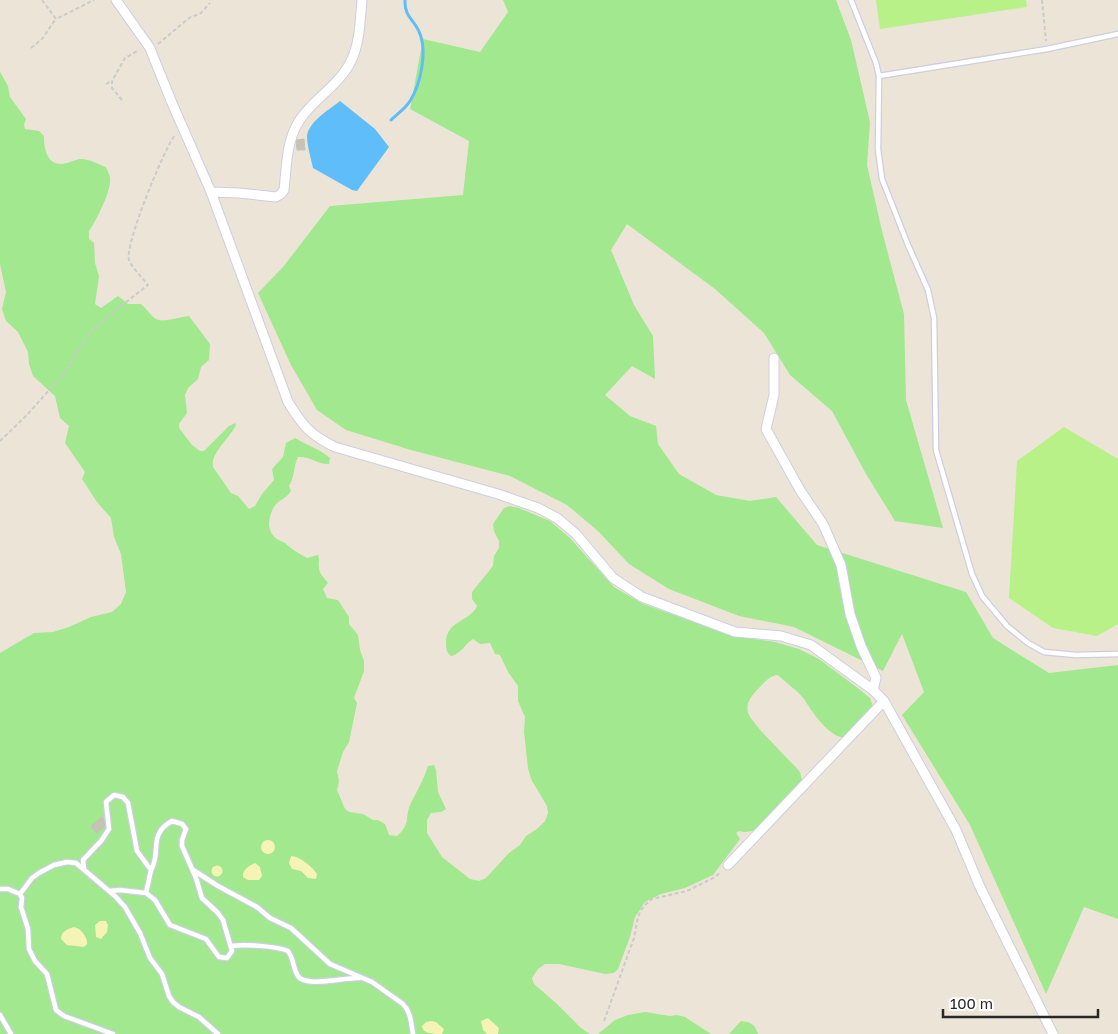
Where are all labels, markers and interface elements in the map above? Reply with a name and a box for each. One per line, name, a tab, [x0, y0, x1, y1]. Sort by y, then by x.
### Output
scale bar	[943, 986, 1098, 1018]
text: 100 m	[950, 994, 993, 1012]

